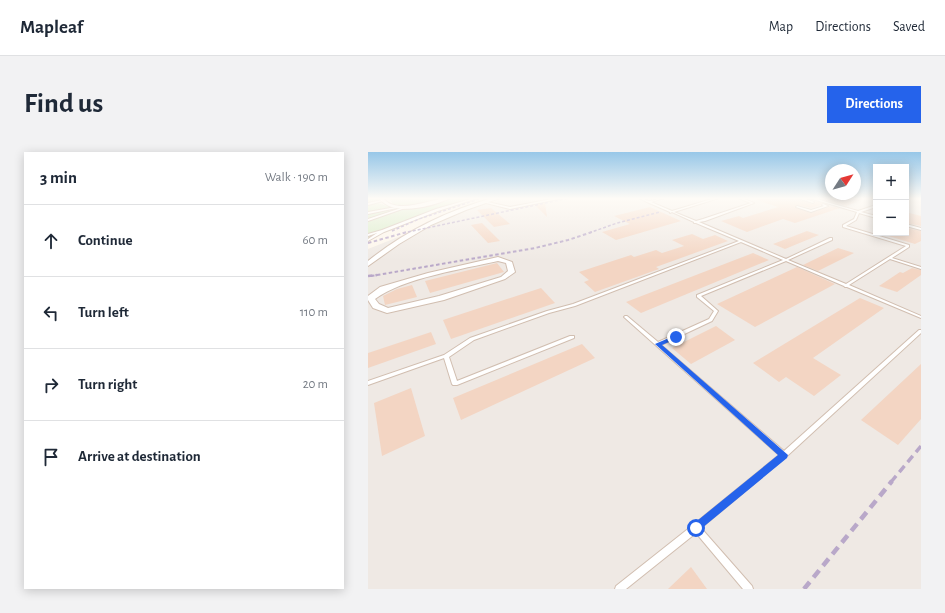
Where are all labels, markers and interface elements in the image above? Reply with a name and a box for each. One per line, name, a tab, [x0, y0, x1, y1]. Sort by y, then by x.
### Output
text: Mapleaf	[20, 18, 83, 37]
text: Map	[769, 20, 793, 34]
text: Directions	[815, 20, 871, 34]
text: Saved	[893, 20, 925, 34]
button: Directions	[827, 86, 921, 123]
text: Find us	[24, 90, 103, 118]
north arrow	[825, 164, 861, 200]
map controls	[873, 164, 909, 236]
button: +	[873, 164, 909, 200]
text: 3 min	[40, 169, 77, 186]
text: Walk · 190 m	[265, 171, 328, 184]
button: −	[873, 200, 909, 236]
icon: ahead	[40, 230, 62, 252]
text: Continue	[78, 233, 133, 248]
text: 60 m	[302, 234, 328, 247]
icon: left	[40, 302, 62, 324]
text: Turn left	[78, 305, 129, 320]
text: 110 m	[300, 306, 328, 319]
route end	[667, 328, 685, 346]
icon: right	[40, 374, 62, 396]
text: Turn right	[78, 377, 137, 392]
text: 20 m	[303, 378, 328, 391]
icon: arrive	[40, 446, 62, 468]
text: Arrive at destination	[78, 449, 201, 464]
route start	[687, 519, 705, 537]

